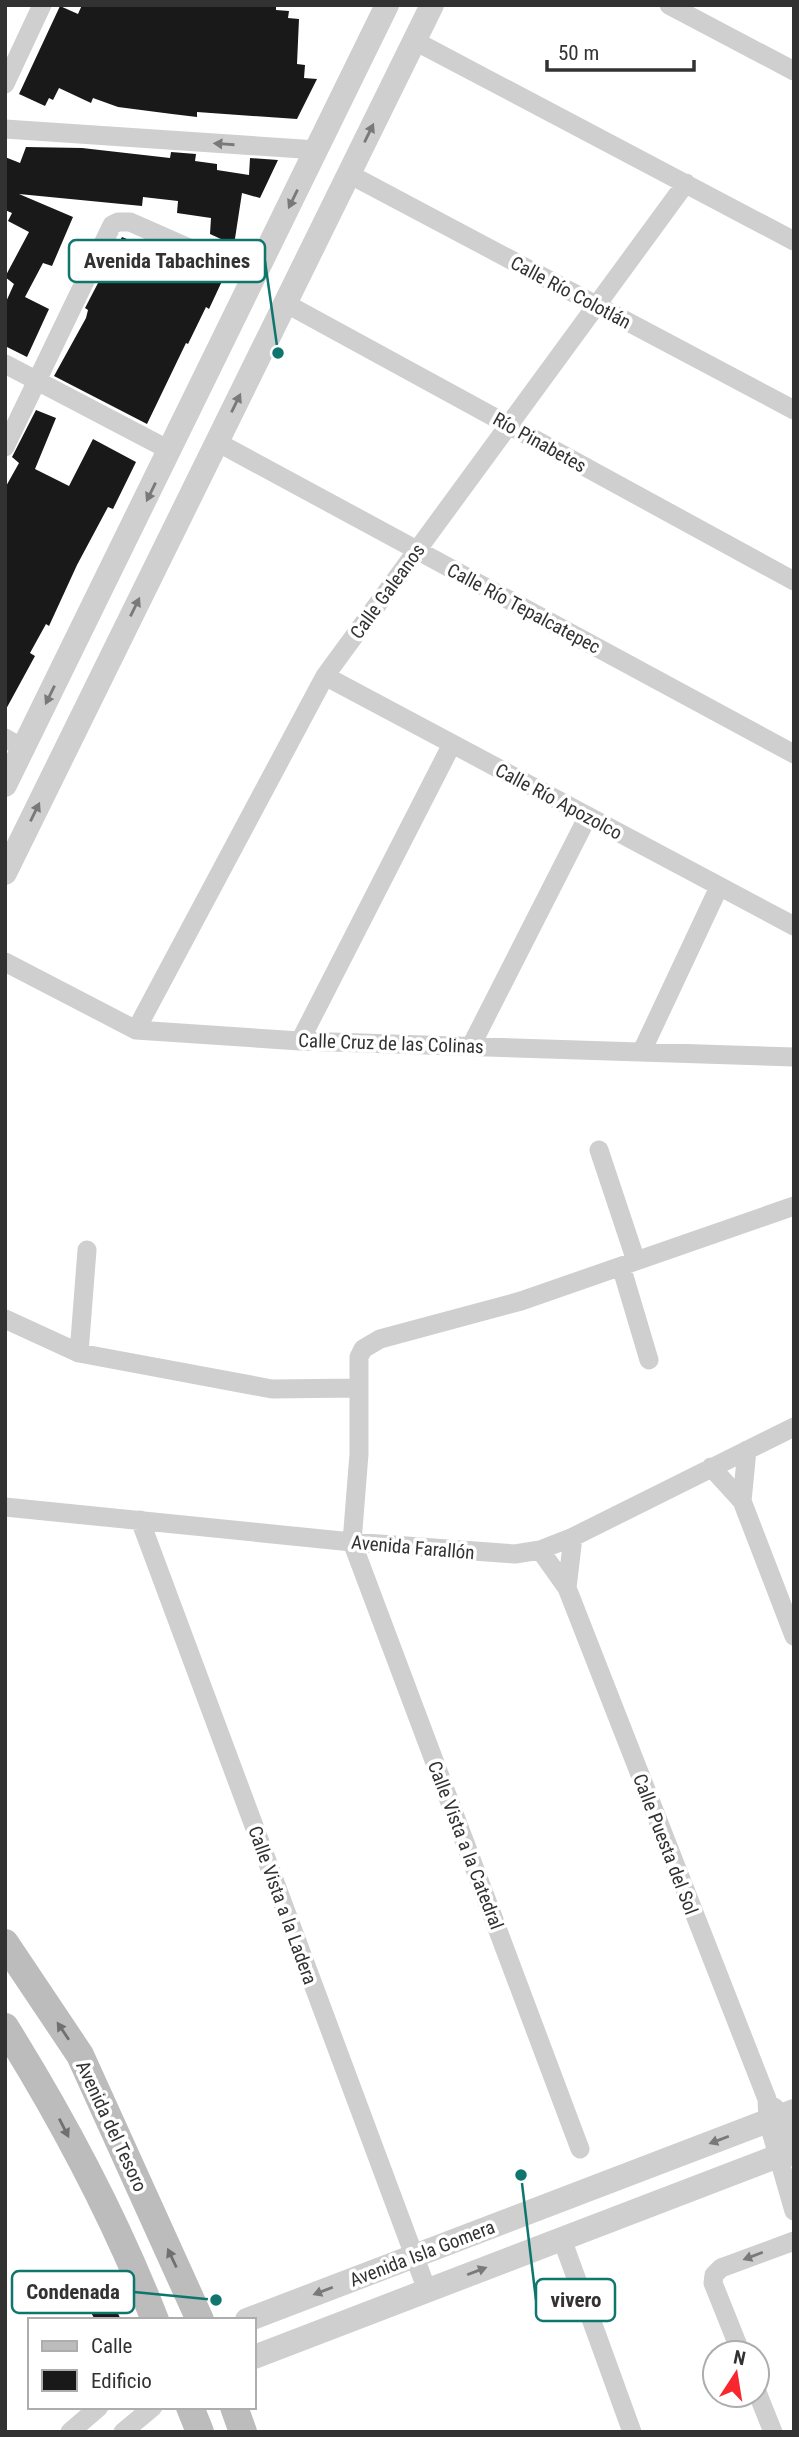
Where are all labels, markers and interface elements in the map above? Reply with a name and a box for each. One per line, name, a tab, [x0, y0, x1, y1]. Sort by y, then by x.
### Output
scale bar	[547, 28, 694, 72]
text: 50 m	[558, 41, 599, 65]
one-way arrow	[363, 123, 375, 143]
one-way arrow	[213, 138, 235, 149]
one-way arrow	[287, 189, 299, 209]
callout: Avenida Tabachines	[69, 240, 265, 282]
text: Avenida Tabachines	[84, 249, 250, 273]
street label: Calle Río Colotlán	[507, 251, 635, 334]
one-way arrow	[230, 393, 242, 413]
street label: Río Pinabetes	[489, 407, 590, 477]
one-way arrow	[145, 482, 156, 502]
street label: Calle Galeanos	[345, 539, 430, 643]
street label: Calle Río Tepalcatepec	[443, 558, 604, 659]
one-way arrow	[130, 597, 141, 617]
one-way arrow	[44, 685, 55, 705]
street label: Calle Río Apozolco	[491, 758, 626, 845]
one-way arrow	[30, 802, 41, 822]
street label: Calle Cruz de las Colinas	[298, 1029, 484, 1058]
street label: Avenida Farallón	[350, 1531, 476, 1564]
street label: Calle Vista a la Catedral	[423, 1758, 508, 1933]
street label: Calle Puesta del Sol	[628, 1770, 703, 1918]
street label: Calle Vista a la Ladera	[243, 1823, 322, 1988]
one-way arrow	[57, 2021, 70, 2041]
street label: Avenida del Tesoro	[71, 2057, 152, 2195]
one-way arrow	[58, 2118, 69, 2138]
one-way arrow	[709, 2134, 730, 2145]
street label: Avenida Isla Gomera	[346, 2215, 498, 2292]
one-way arrow	[166, 2248, 178, 2268]
one-way arrow	[742, 2251, 763, 2262]
one-way arrow	[467, 2265, 488, 2276]
callout: Condenada	[12, 2271, 134, 2313]
callout: vivero	[536, 2279, 615, 2321]
text: Condenada	[26, 2280, 120, 2304]
one-way arrow	[313, 2285, 334, 2296]
text: vivero	[550, 2288, 602, 2312]
legend	[28, 2318, 256, 2409]
text: Calle	[91, 2334, 133, 2358]
north arrow	[701, 2339, 771, 2409]
text: N	[731, 2345, 748, 2370]
text: Edificio	[91, 2369, 152, 2393]

